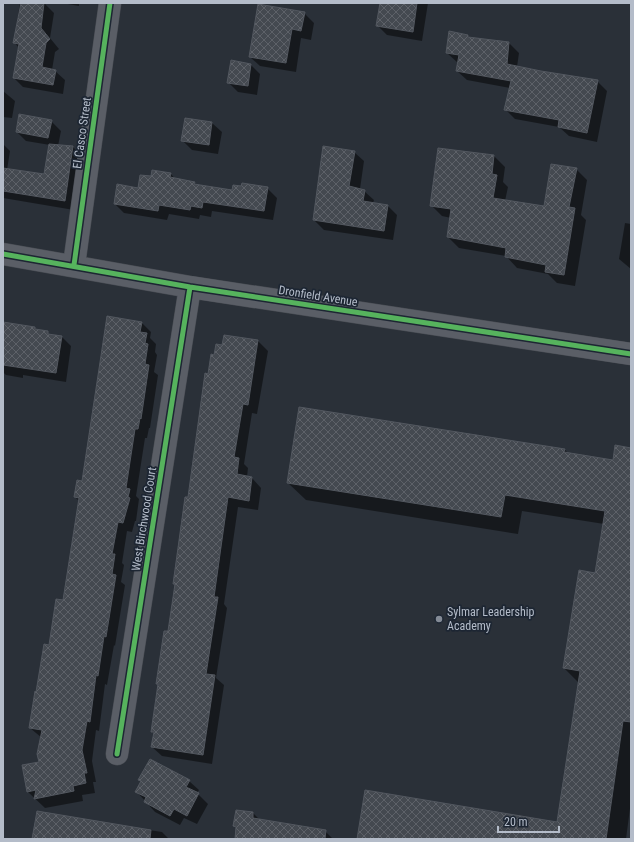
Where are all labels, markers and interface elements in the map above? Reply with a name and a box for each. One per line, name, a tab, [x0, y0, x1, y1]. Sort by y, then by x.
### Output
street label: El Casco Street	[70, 96, 94, 170]
street label: Dronfield Avenue	[278, 283, 359, 309]
street label: West Birchwood Court	[129, 465, 159, 572]
place label: Sylmar Leadership Academy	[447, 605, 535, 633]
marker: Sylmar Leadership Academy	[434, 614, 444, 624]
scale bar	[498, 808, 559, 834]
text: 20 m	[504, 815, 528, 829]

